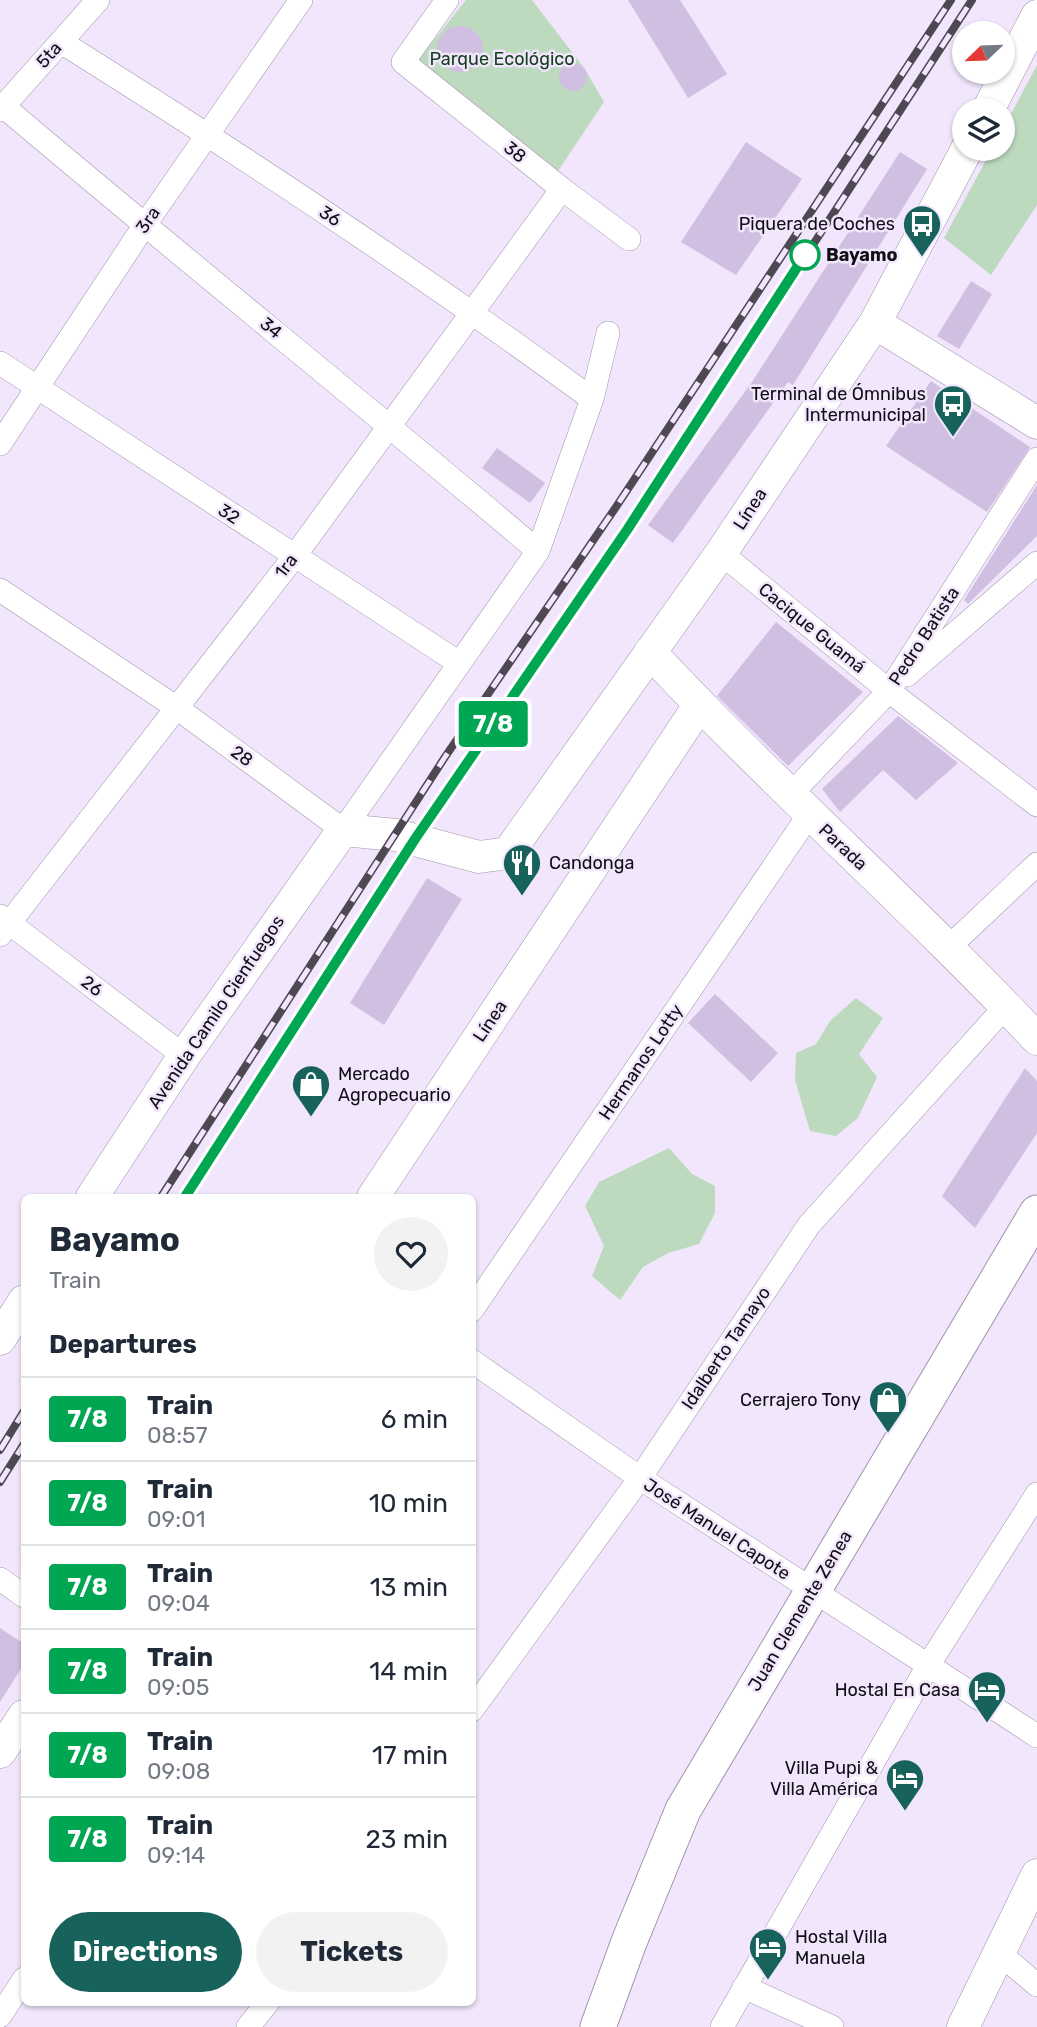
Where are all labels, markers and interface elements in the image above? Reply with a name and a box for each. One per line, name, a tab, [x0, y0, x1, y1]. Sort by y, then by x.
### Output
north arrow	[952, 21, 1015, 84]
map controls	[952, 21, 1015, 161]
street label: 5ta	[32, 37, 66, 73]
park label: Parque Ecológico	[429, 48, 575, 70]
button: layers	[952, 98, 1015, 161]
street label: 38	[499, 136, 531, 168]
street label: 36	[315, 201, 345, 231]
street label: 3ra	[131, 202, 165, 238]
bus stop icon: Piquera de Coches	[901, 203, 943, 258]
place label: Piquera de Coches	[739, 213, 895, 235]
marker: Bayamo	[790, 240, 820, 270]
place label: Bayamo	[826, 244, 897, 266]
street label: 34	[256, 313, 286, 343]
place label: Terminal de Ómnibus Intermunicipal	[751, 383, 926, 426]
bus stop icon: Terminal de Ómnibus Intermunicipal	[932, 383, 974, 438]
street label: Línea	[728, 484, 772, 534]
street label: 32	[214, 499, 244, 529]
street label: 1ra	[270, 550, 302, 582]
street label: Cacique Guamá	[754, 578, 870, 678]
street label: Pedro Batista	[884, 583, 964, 689]
line badge: 7/8	[453, 701, 533, 747]
text: 7/8	[473, 710, 513, 738]
street label: 28	[227, 741, 257, 771]
street label: Parada	[814, 819, 872, 875]
restaurant icon: Candonga	[501, 842, 543, 897]
place label: Candonga	[549, 852, 634, 874]
street label: Avenida Camilo Cienfuegos	[143, 911, 289, 1113]
street label: 26	[77, 971, 107, 1001]
street label: Línea	[468, 996, 512, 1046]
street label: Hermanos Lotty	[594, 1000, 688, 1124]
shop icon: Mercado Agropecuario	[290, 1063, 332, 1118]
place label: Mercado Agropecuario	[338, 1063, 451, 1106]
button: heart	[374, 1217, 448, 1291]
text: Bayamo	[49, 1220, 180, 1259]
text: Train	[49, 1266, 101, 1294]
street label: Idalberto Tamayo	[677, 1282, 775, 1414]
text: Departures	[49, 1329, 197, 1360]
shop icon: Cerrajero Tony	[867, 1379, 909, 1434]
place label: Cerrajero Tony	[740, 1389, 861, 1411]
text: Train	[147, 1390, 213, 1421]
text: 6 min	[381, 1404, 448, 1435]
text: 7/8	[67, 1405, 108, 1433]
text: 08:57	[147, 1421, 208, 1449]
street label: José Manuel Capote	[640, 1473, 794, 1585]
text: Train	[147, 1474, 213, 1505]
text: 10 min	[369, 1488, 448, 1519]
text: 7/8	[67, 1489, 108, 1517]
text: 09:01	[147, 1505, 206, 1533]
street label: Juan Clemente Zenea	[743, 1527, 857, 1695]
text: Train	[147, 1558, 213, 1589]
text: 13 min	[370, 1572, 448, 1603]
text: 7/8	[67, 1573, 108, 1601]
text: 09:04	[147, 1589, 210, 1617]
text: Train	[147, 1642, 213, 1673]
text: 14 min	[369, 1656, 448, 1687]
text: 7/8	[67, 1657, 108, 1685]
hotel icon: Hostal En Casa	[966, 1669, 1008, 1724]
text: 09:05	[147, 1673, 209, 1701]
place label: Hostal En Casa	[835, 1679, 960, 1701]
text: Train	[147, 1726, 213, 1757]
text: 17 min	[372, 1740, 448, 1771]
text: 7/8	[67, 1741, 108, 1769]
text: 09:08	[147, 1757, 210, 1785]
place label: Villa Pupi & Villa América	[770, 1757, 879, 1800]
hotel icon: Villa Pupi & Villa América	[884, 1757, 926, 1812]
text: Train	[147, 1810, 213, 1841]
text: 23 min	[366, 1824, 448, 1855]
text: 7/8	[67, 1825, 108, 1853]
text: 09:14	[147, 1841, 205, 1869]
button: Directions	[49, 1912, 242, 1992]
button: Tickets	[256, 1912, 448, 1992]
hotel icon: Hostal Villa Manuela	[747, 1926, 789, 1981]
place label: Hostal Villa Manuela	[795, 1926, 887, 1969]

